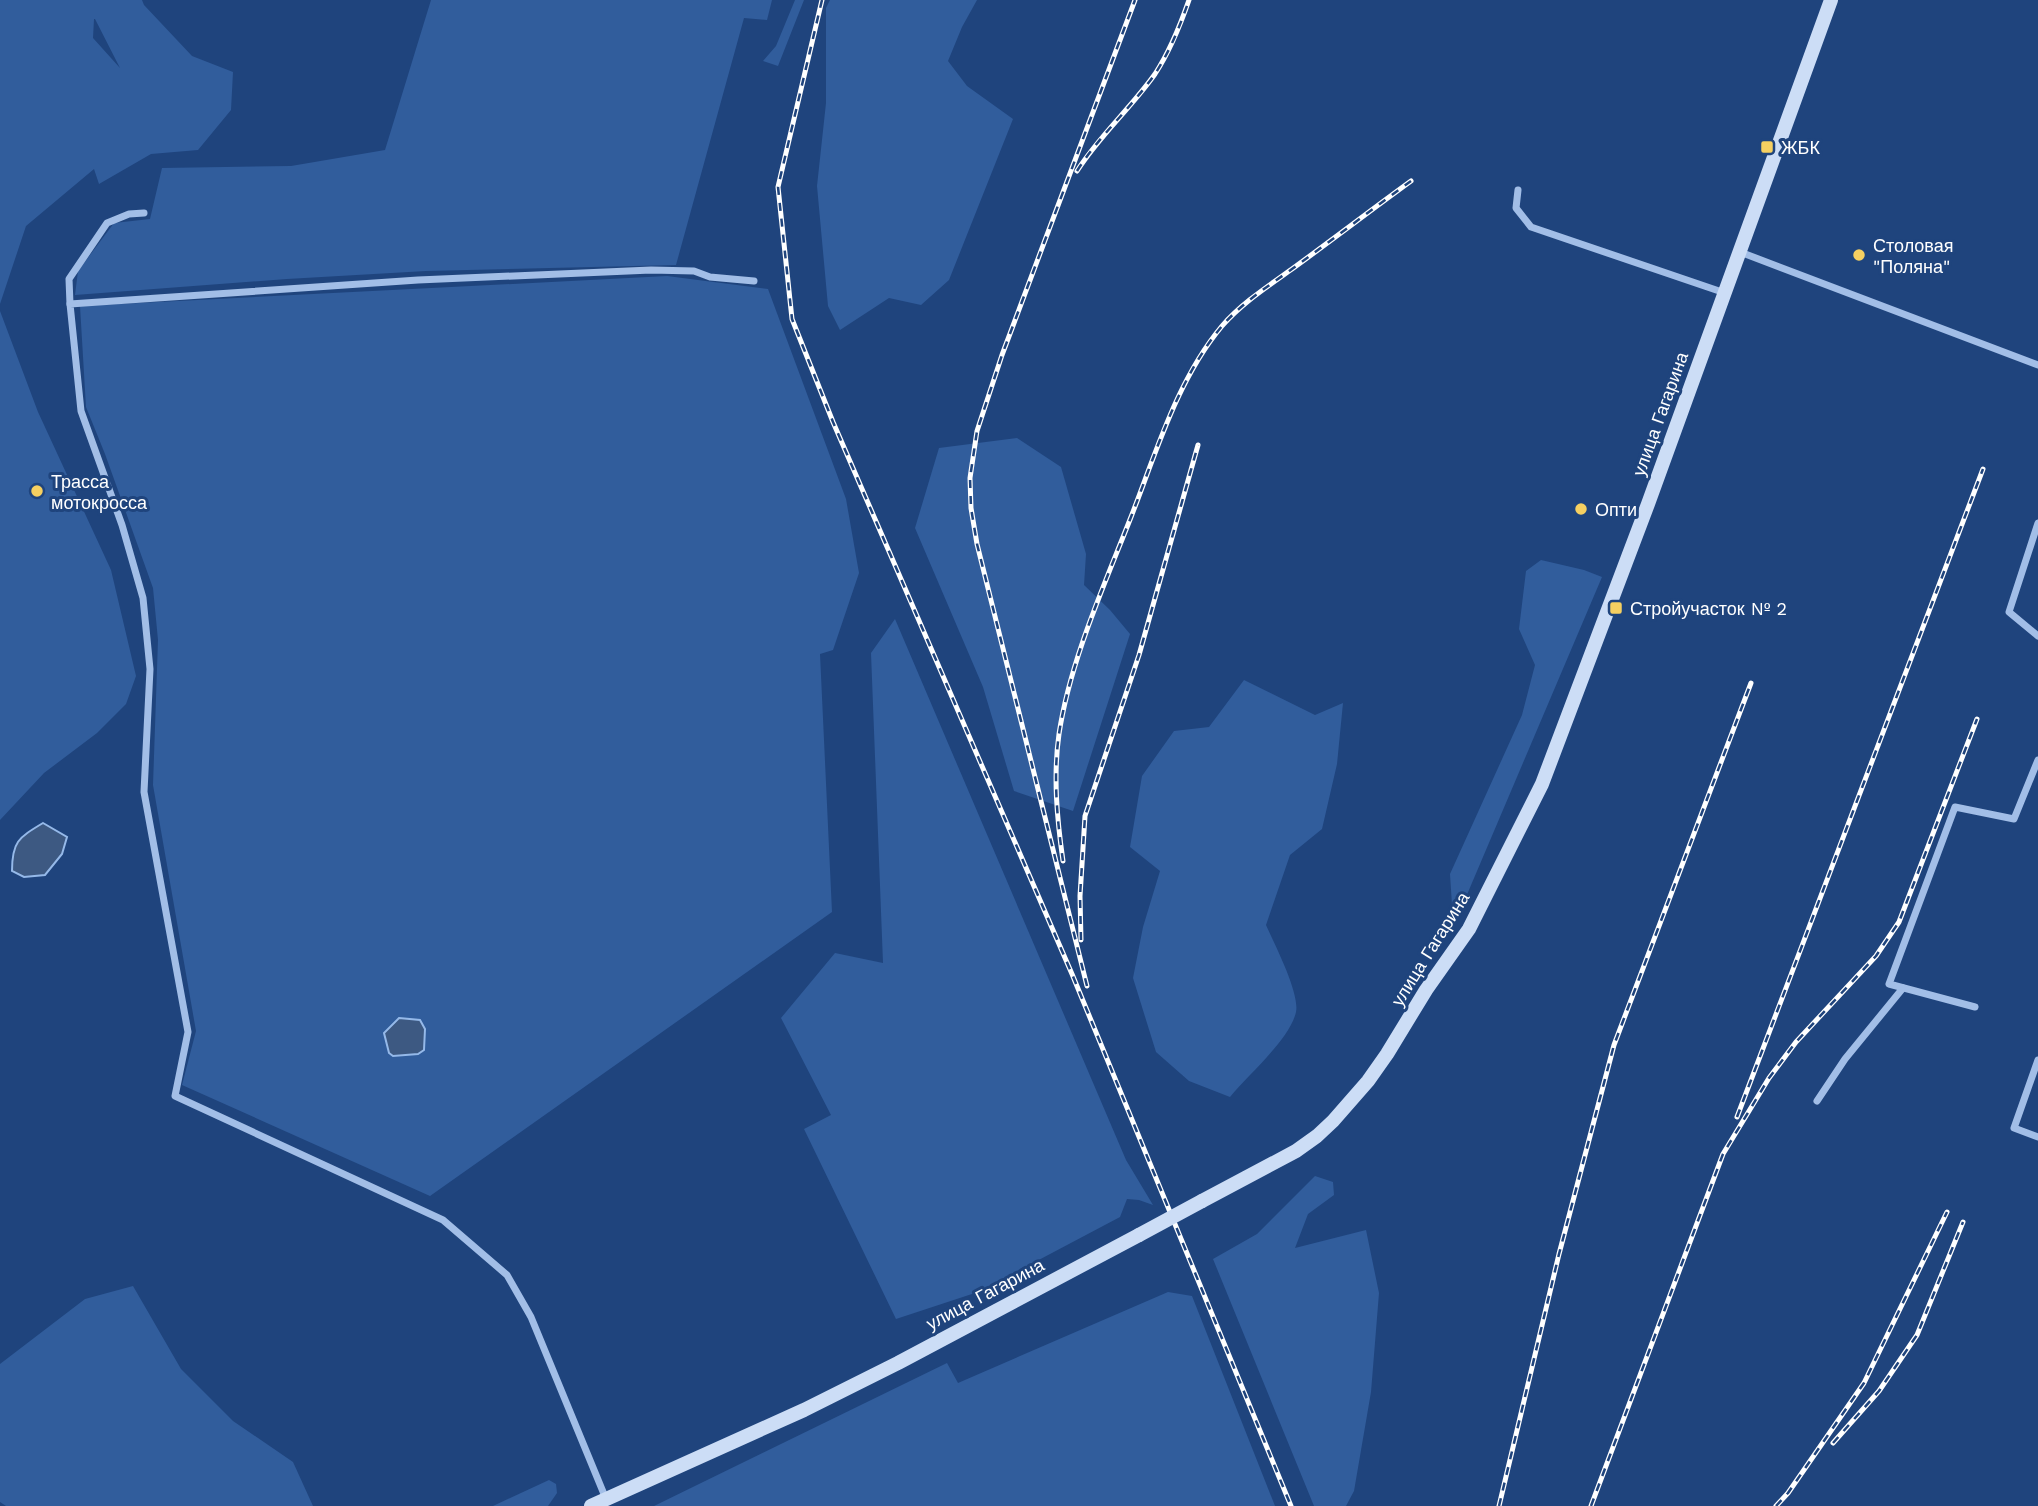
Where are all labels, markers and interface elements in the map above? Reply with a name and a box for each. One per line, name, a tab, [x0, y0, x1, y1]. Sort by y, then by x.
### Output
place label: ЖБК	[1781, 137, 1820, 158]
marker: ЖБК	[1759, 139, 1775, 155]
place label: Столовая "Поляна"	[1873, 235, 1954, 277]
marker: Столовая "Поляна"	[1851, 247, 1867, 263]
street label: улица Гагарина	[1628, 348, 1693, 479]
place label: Трасса мотокросса	[51, 471, 148, 513]
marker: Трасса мотокросса	[29, 483, 45, 499]
place label: Опти	[1595, 499, 1637, 520]
marker: Опти	[1573, 501, 1589, 517]
place label: Стройучасток № 2	[1630, 598, 1787, 619]
marker: Стройучасток № 2	[1608, 600, 1624, 616]
street label: улица Гагарина	[1386, 887, 1474, 1010]
street label: улица Гагарина	[922, 1254, 1048, 1334]

